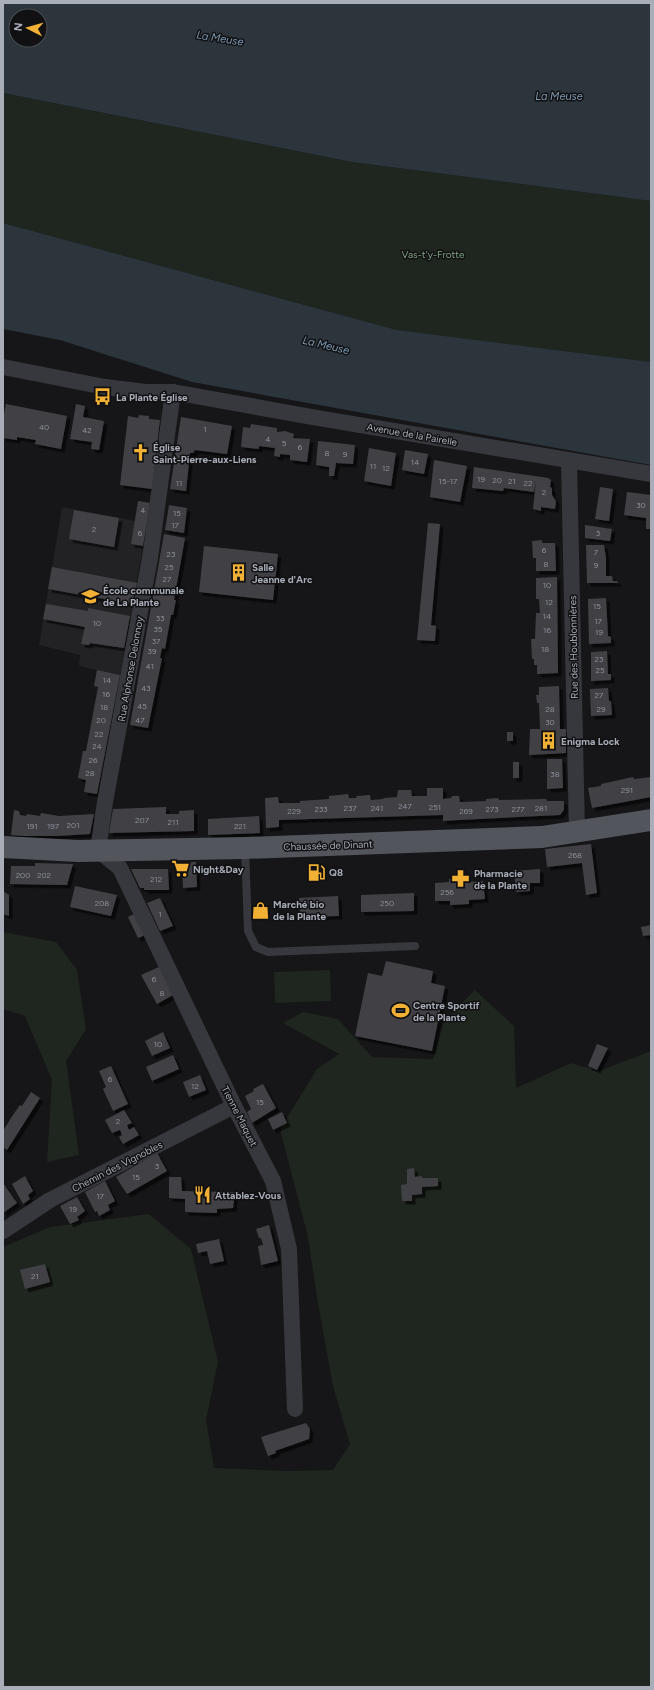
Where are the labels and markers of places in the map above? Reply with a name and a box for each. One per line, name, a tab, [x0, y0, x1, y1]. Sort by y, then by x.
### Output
bus stop icon: La Plante Église	[93, 387, 113, 407]
place label: La Plante Église	[116, 391, 188, 404]
place label: Église Saint-Pierre-aux-Liens	[153, 441, 257, 466]
church icon: Église Saint-Pierre-aux-Liens	[130, 443, 150, 463]
place label: Salle Jeanne d'Arc	[252, 561, 313, 586]
building icon: Salle Jeanne d'Arc	[229, 563, 249, 583]
place label: École communale de La Plante	[103, 584, 184, 609]
school or university icon: École communale de La Plante	[80, 586, 100, 606]
building icon: Enigma Lock	[538, 731, 558, 751]
place label: Enigma Lock	[561, 735, 620, 748]
supermarket icon: Night&Day	[170, 859, 190, 879]
fuel station icon: Q8	[306, 862, 326, 882]
place label: Night&Day	[193, 863, 244, 876]
place label: Q8	[329, 866, 343, 879]
place label: Pharmacie de la Plante	[474, 867, 527, 892]
pharmacy icon: Pharmacie de la Plante	[451, 869, 471, 889]
place label: Marché bio de la Plante	[273, 898, 326, 923]
shop icon: Marché bio de la Plante	[250, 900, 270, 920]
place label: Centre Sportif de la Plante	[413, 999, 480, 1024]
sports icon: Centre Sportif de la Plante	[390, 1001, 410, 1021]
restaurant icon: Attablez-Vous	[192, 1185, 212, 1205]
place label: Attablez-Vous	[215, 1189, 282, 1202]

